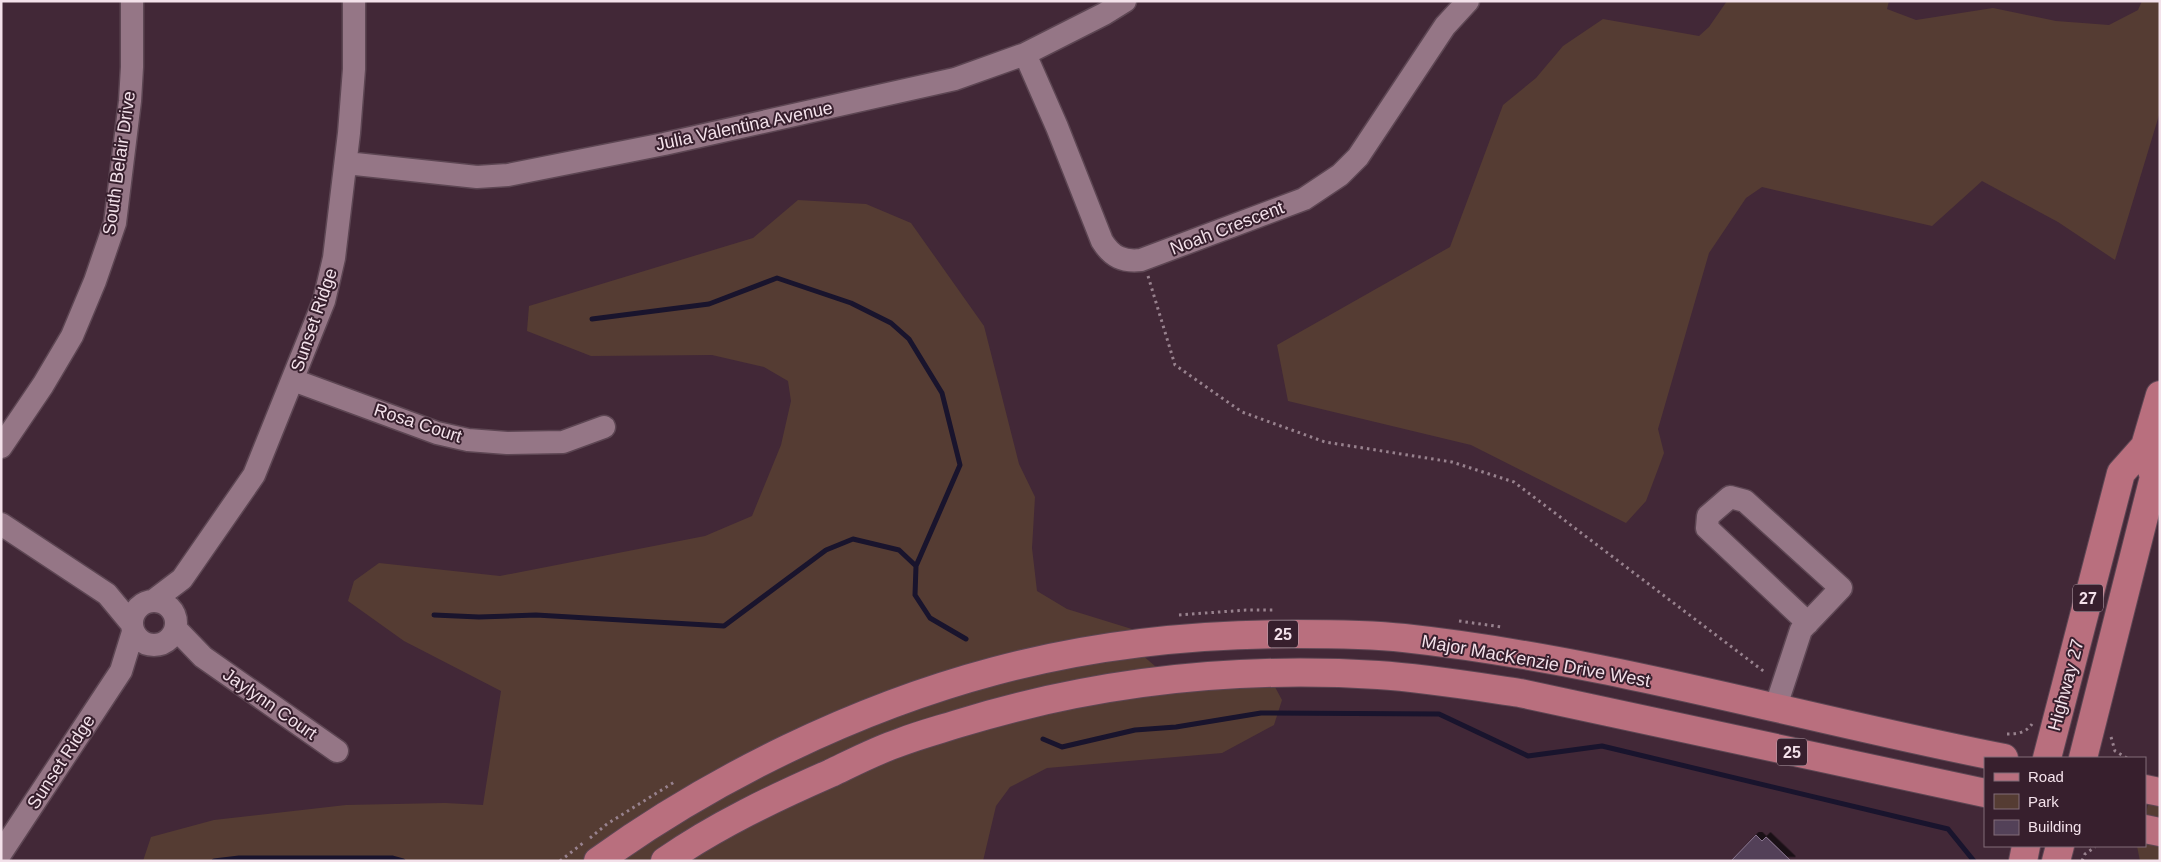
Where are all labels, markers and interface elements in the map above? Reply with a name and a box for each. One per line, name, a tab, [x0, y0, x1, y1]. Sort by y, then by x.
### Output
street label: South Belair Drive	[99, 90, 139, 236]
street label: Julia Valentina Avenue	[654, 97, 834, 155]
street label: Noah Crescent	[1167, 197, 1287, 259]
street label: Sunset Ridge	[287, 266, 341, 374]
street label: Rosa Court	[372, 399, 464, 447]
road number: 27	[2073, 584, 2103, 612]
road number: 25	[1268, 620, 1298, 648]
street label: Major MacKenzie Drive West	[1420, 631, 1652, 691]
street label: Highway 27	[2044, 637, 2088, 733]
street label: Jaylynn Court	[219, 664, 321, 744]
street label: Sunset Ridge	[23, 711, 99, 813]
road number: 25	[1777, 739, 1807, 766]
legend	[1984, 757, 2146, 847]
text: Road	[2028, 768, 2064, 785]
text: Park	[2028, 793, 2059, 810]
text: Building	[2028, 818, 2081, 835]

